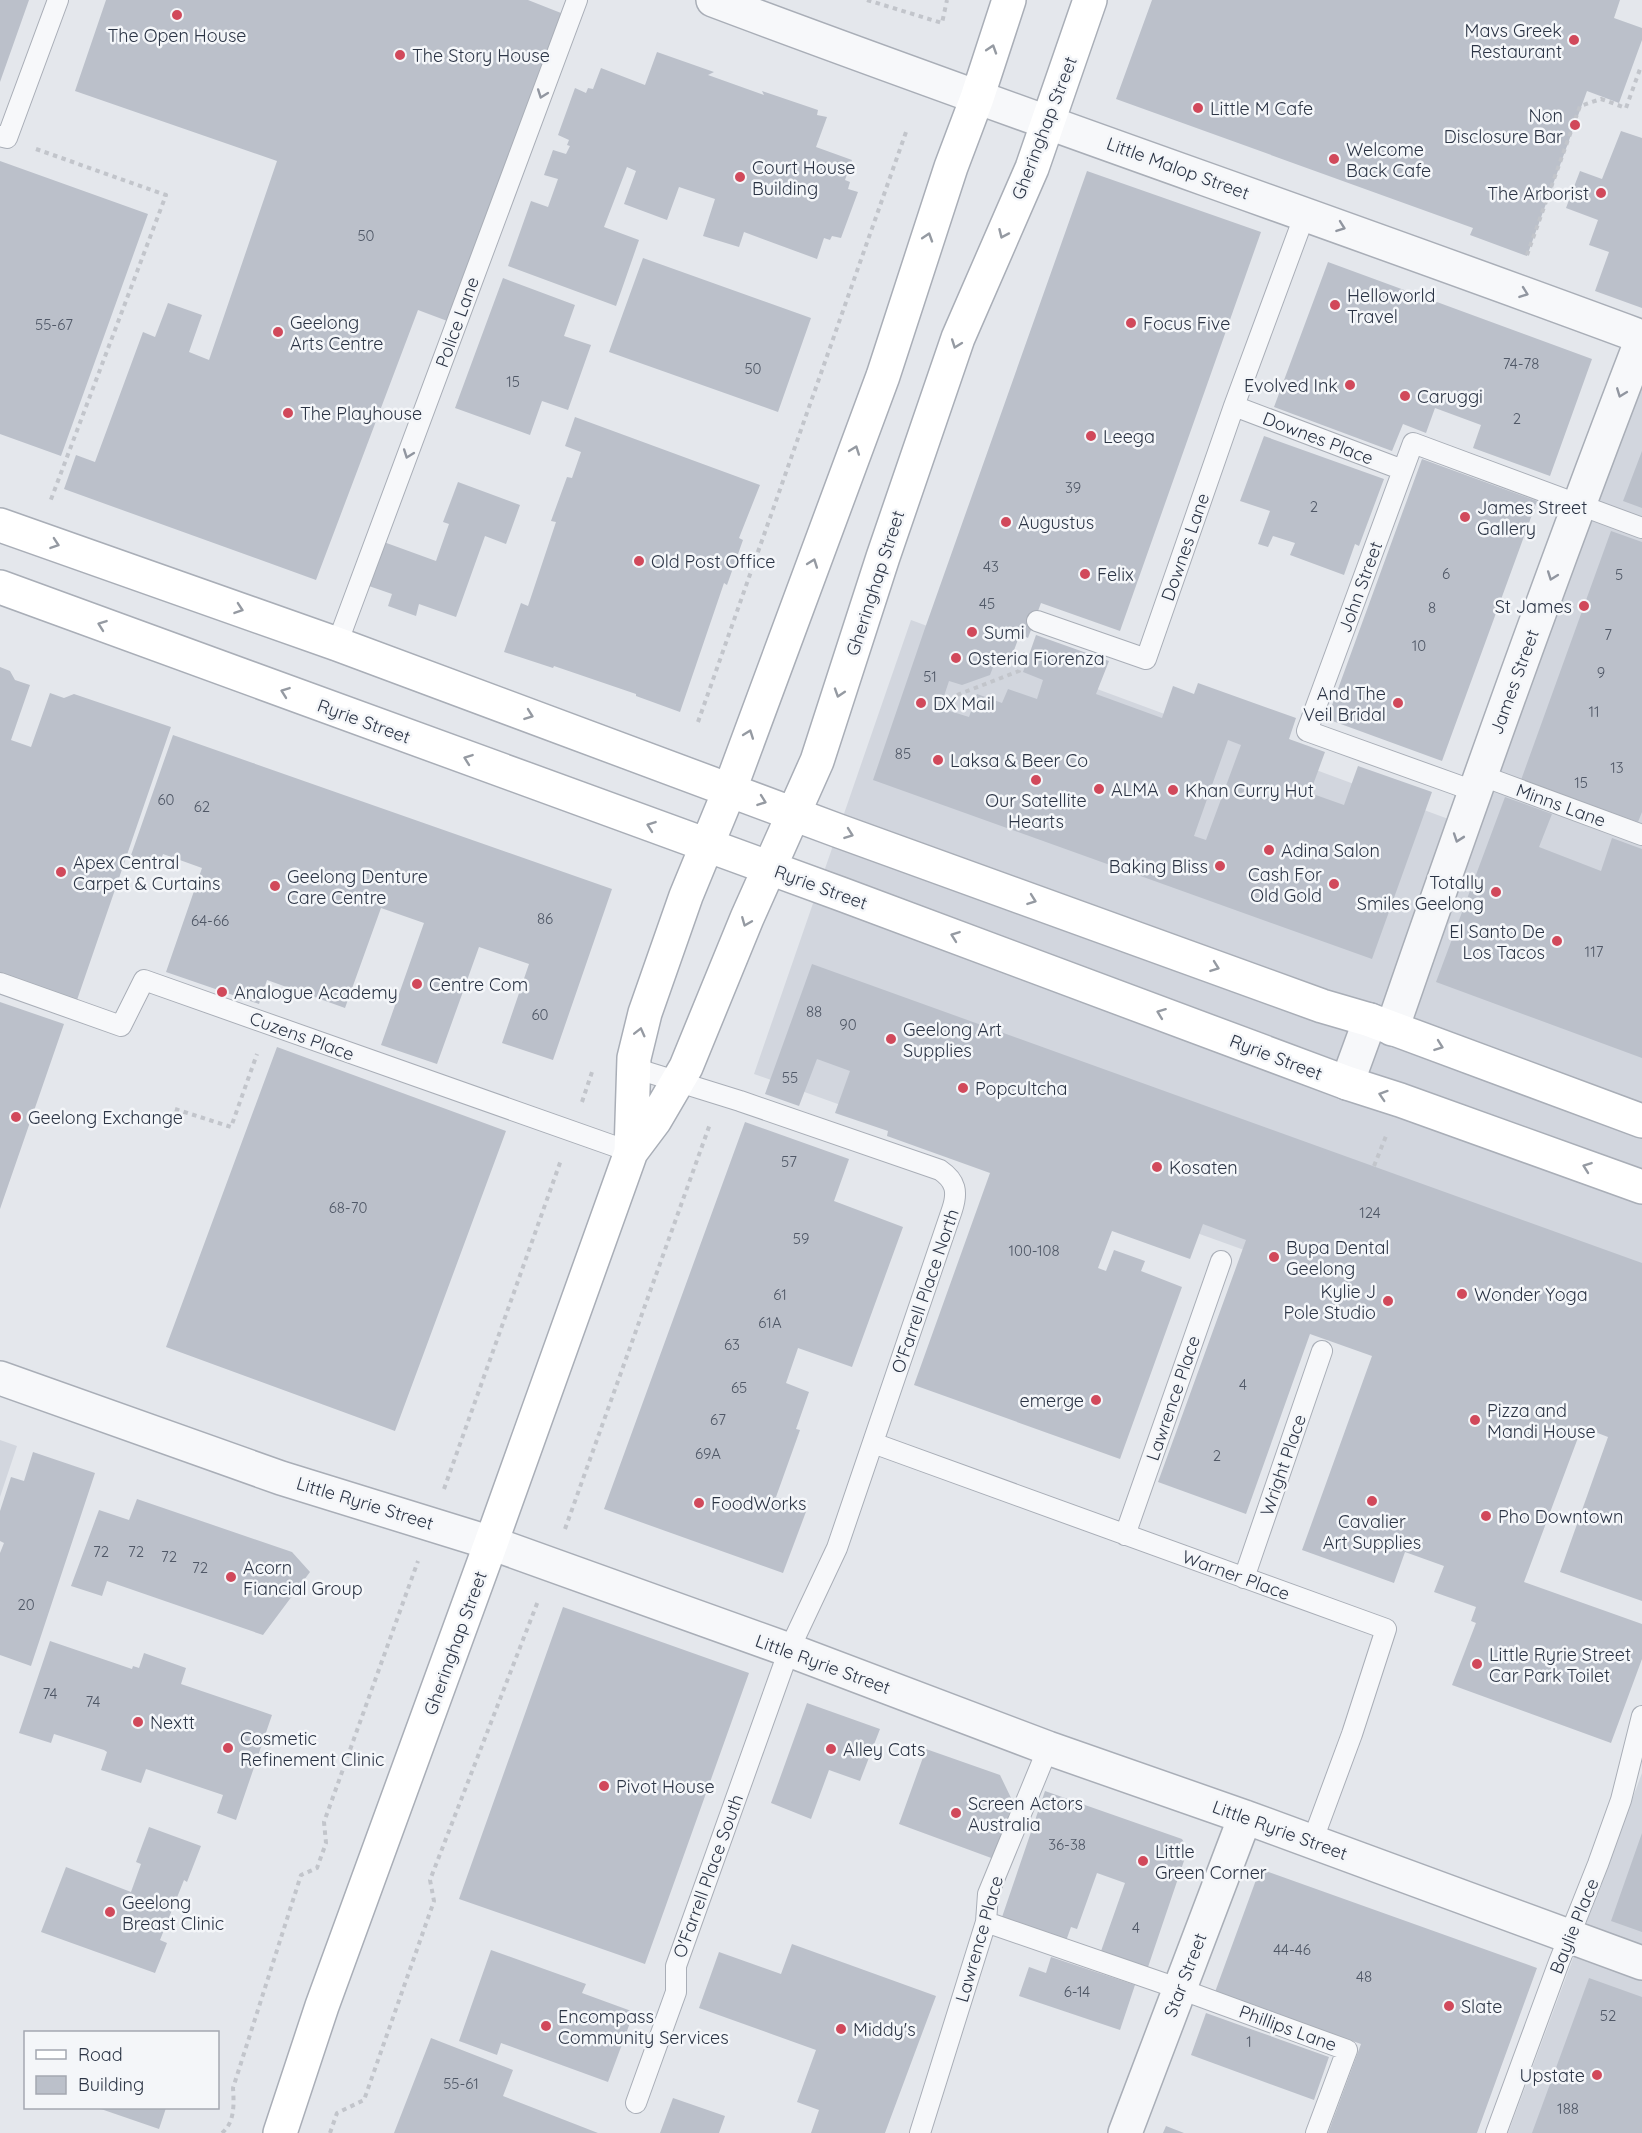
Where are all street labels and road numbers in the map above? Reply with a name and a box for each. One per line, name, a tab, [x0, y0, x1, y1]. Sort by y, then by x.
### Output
street label: Gheringhap Street	[1006, 53, 1082, 203]
street label: Little Malop Street	[1103, 131, 1253, 205]
street label: Police Lane	[430, 273, 484, 371]
street label: Downes Place	[1259, 406, 1377, 470]
street label: Downes Lane	[1156, 490, 1214, 604]
street label: Gheringhap Street	[841, 507, 909, 659]
street label: John Street	[1333, 538, 1387, 636]
street label: James Street	[1484, 626, 1544, 738]
street label: Ryrie Street	[314, 694, 414, 748]
street label: Minns Lane	[1513, 778, 1609, 832]
street label: Ryrie Street	[771, 860, 871, 914]
street label: Cuzens Place	[247, 1006, 357, 1066]
street label: Ryrie Street	[1226, 1029, 1326, 1085]
street label: O'Farrell Place North	[886, 1206, 964, 1376]
street label: Lawrence Place	[1141, 1332, 1205, 1464]
street label: Wright Place	[1255, 1411, 1311, 1519]
street label: Little Ryrie Street	[294, 1471, 436, 1535]
street label: Warner Place	[1179, 1545, 1293, 1605]
street label: Gheringhap Street	[418, 1568, 492, 1718]
street label: Little Ryrie Street	[752, 1629, 894, 1699]
street label: O'Farrell Place South	[668, 1791, 748, 1961]
street label: Little Ryrie Street	[1209, 1795, 1351, 1865]
street label: Lawrence Place	[950, 1873, 1008, 2005]
street label: Baylie Place	[1544, 1875, 1604, 1977]
street label: Star Street	[1158, 1930, 1212, 2020]
street label: Phillips Lane	[1236, 2000, 1340, 2056]

